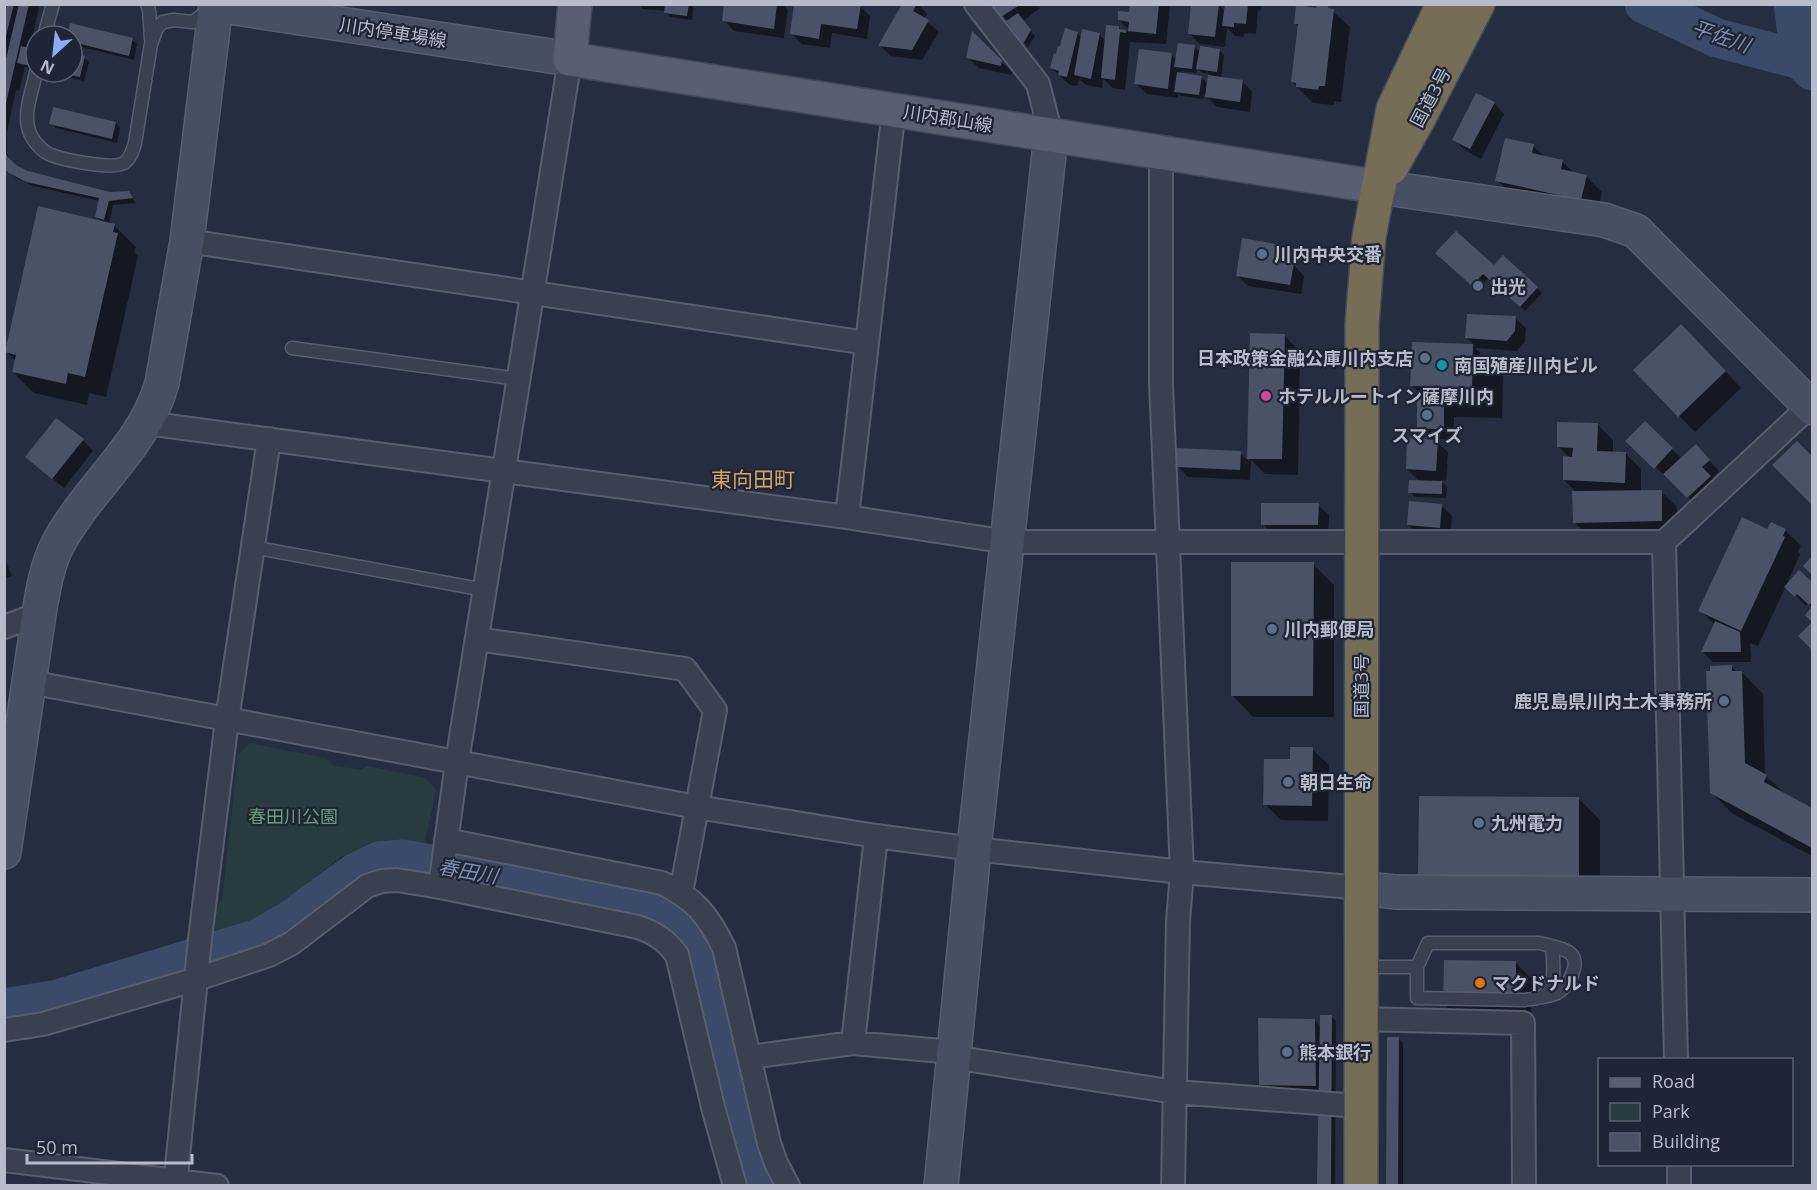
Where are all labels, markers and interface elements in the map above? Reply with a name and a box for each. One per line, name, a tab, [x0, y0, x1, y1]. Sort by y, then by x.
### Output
street label: 川内停車場線	[338, 12, 448, 52]
water label: 平佐川	[1688, 13, 1756, 59]
north arrow	[24, 24, 84, 84]
text: N	[36, 55, 58, 80]
street label: 国道3号	[1404, 63, 1456, 131]
street label: 川内郡山線	[902, 99, 994, 137]
place label: 川内中央交番	[1274, 242, 1382, 266]
marker: 川内中央交番	[1255, 247, 1269, 261]
place label: 出光	[1490, 274, 1526, 298]
marker: 出光	[1471, 279, 1485, 293]
place label: 日本政策金融公庫川内支店	[1197, 346, 1413, 370]
marker: 日本政策金融公庫川内支店	[1418, 351, 1432, 365]
place label: 南国殖産川内ビル	[1454, 353, 1598, 377]
marker: 南国殖産川内ビル	[1435, 358, 1449, 372]
place label: ホテルルートイン薩摩川内	[1278, 384, 1494, 408]
marker: ホテルルートイン薩摩川内	[1259, 389, 1273, 403]
marker: スマイズ	[1420, 408, 1434, 422]
place label: スマイズ	[1392, 423, 1462, 447]
district label: 東向田町	[711, 465, 795, 493]
place label: 川内郵便局	[1284, 617, 1374, 641]
marker: 川内郵便局	[1265, 622, 1279, 636]
street label: 国道3号	[1349, 654, 1373, 718]
place label: 鹿児島県川内土木事務所	[1514, 689, 1712, 713]
marker: 鹿児島県川内土木事務所	[1717, 694, 1731, 708]
place label: 朝日生命	[1300, 770, 1372, 794]
marker: 朝日生命	[1281, 775, 1295, 789]
park label: 春田川公園	[248, 804, 338, 828]
place label: 九州電力	[1491, 811, 1563, 835]
marker: 九州電力	[1472, 816, 1486, 830]
water label: 春田川	[436, 852, 502, 890]
place label: マクドナルド	[1492, 971, 1600, 995]
marker: マクドナルド	[1473, 976, 1487, 990]
place label: 熊本銀行	[1299, 1040, 1371, 1064]
marker: 熊本銀行	[1280, 1045, 1294, 1059]
legend	[1598, 1058, 1793, 1166]
text: Road	[1652, 1069, 1695, 1093]
text: Park	[1652, 1099, 1690, 1123]
scale bar	[27, 1127, 192, 1165]
text: Building	[1652, 1129, 1720, 1153]
text: 50 m	[36, 1135, 78, 1159]

